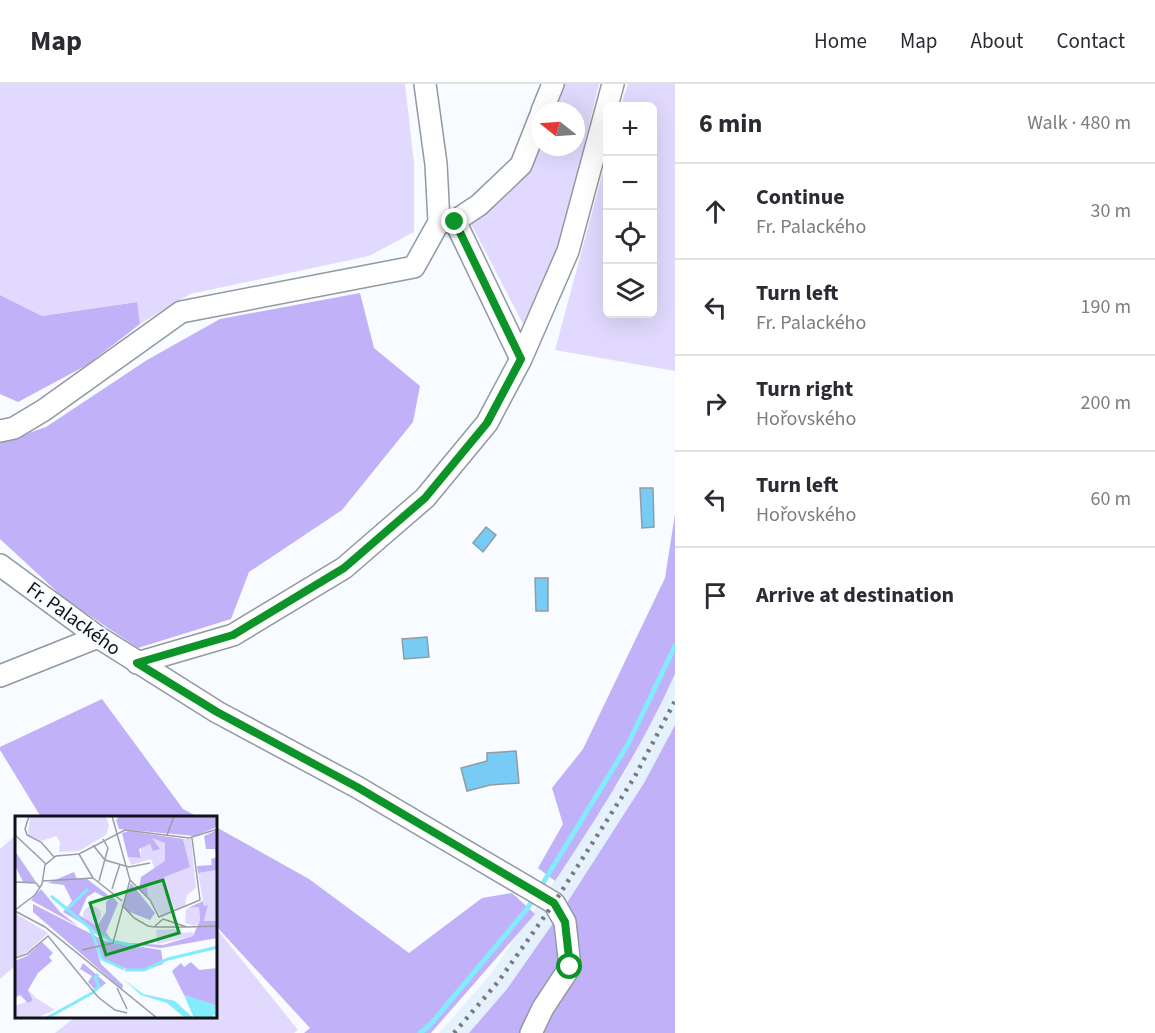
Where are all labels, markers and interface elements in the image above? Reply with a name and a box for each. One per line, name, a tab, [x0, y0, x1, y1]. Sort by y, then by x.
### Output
text: Map	[30, 21, 82, 61]
text: Home	[814, 26, 867, 56]
text: Map	[900, 26, 938, 56]
text: About	[971, 26, 1023, 56]
text: Contact	[1056, 26, 1125, 56]
north arrow	[531, 102, 585, 156]
map controls	[603, 102, 657, 318]
button: +	[603, 102, 657, 156]
text: 6 min	[699, 105, 762, 142]
text: Walk · 480 m	[1027, 109, 1131, 137]
button: −	[603, 156, 657, 210]
text: Continue	[756, 181, 845, 213]
icon: ahead	[699, 195, 732, 228]
text: 30 m	[1091, 197, 1131, 225]
route end	[441, 208, 467, 234]
button: locate	[603, 210, 657, 264]
text: Fr. Palackého	[756, 213, 866, 241]
button: layers	[603, 264, 657, 318]
text: Turn left	[756, 277, 838, 309]
icon: left	[699, 291, 732, 324]
text: 190 m	[1081, 293, 1131, 321]
text: Fr. Palackého	[756, 309, 866, 337]
text: Turn right	[756, 373, 853, 405]
icon: right	[699, 387, 732, 420]
text: 200 m	[1081, 389, 1131, 417]
text: Hořovského	[756, 405, 856, 433]
text: Turn left	[756, 469, 838, 501]
icon: left	[699, 483, 732, 516]
text: 60 m	[1091, 485, 1131, 513]
text: Hořovského	[756, 501, 856, 529]
street label: Fr. Palackého	[21, 575, 126, 663]
icon: arrive	[699, 579, 732, 612]
text: Arrive at destination	[756, 579, 954, 611]
inset map	[15, 816, 218, 1018]
route start	[556, 953, 582, 979]

